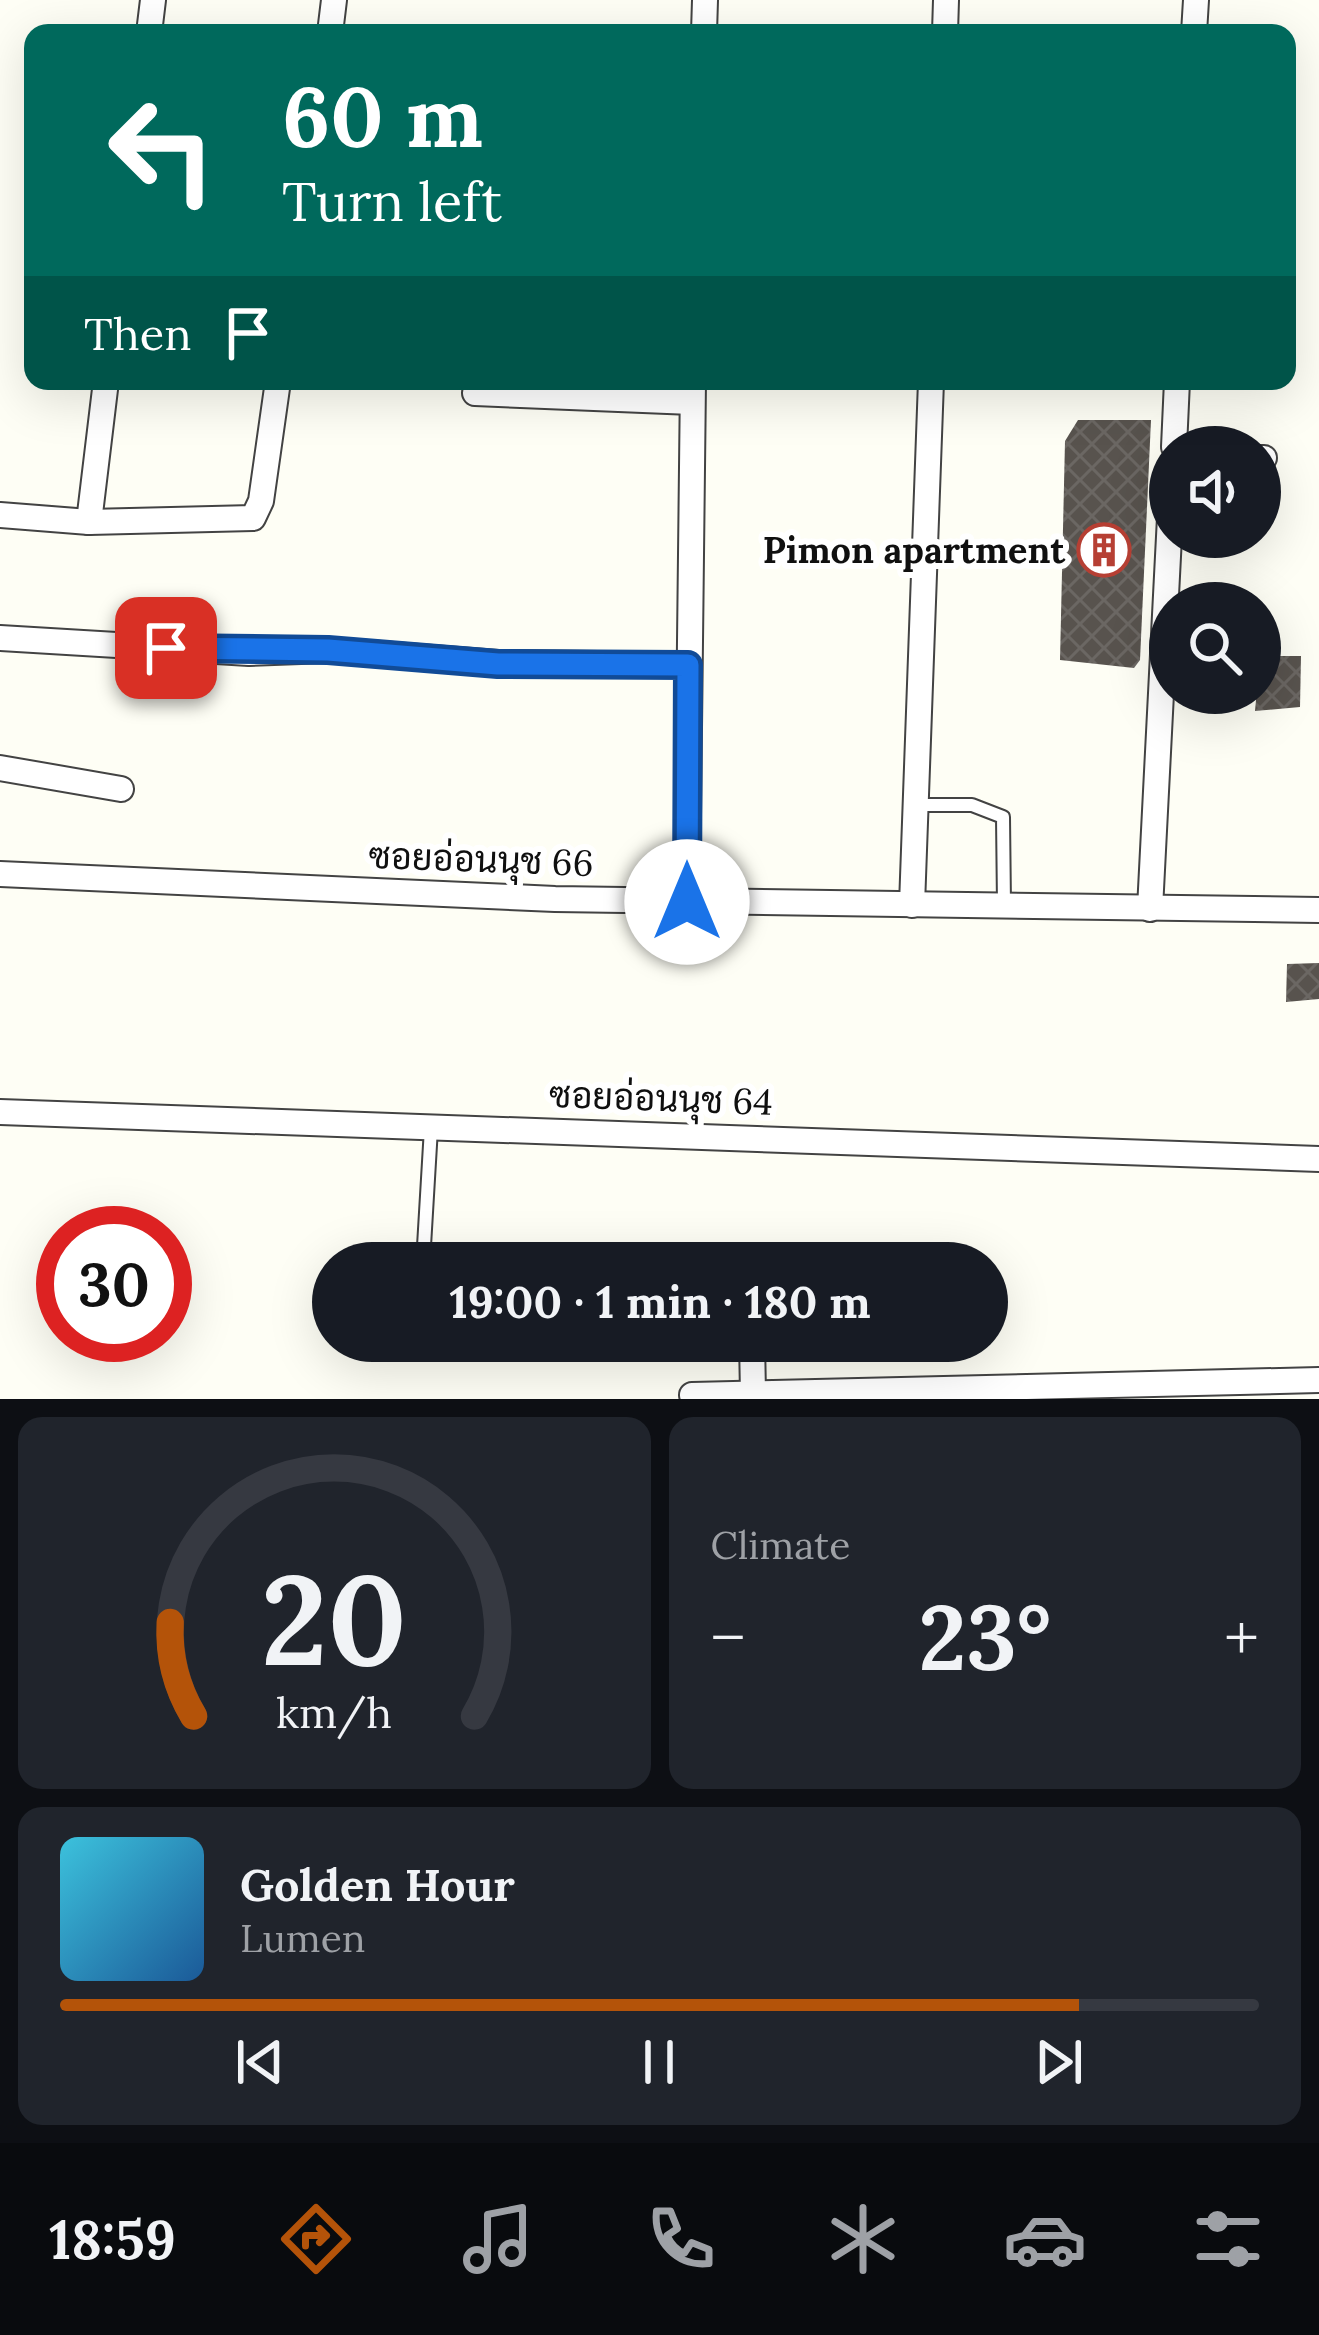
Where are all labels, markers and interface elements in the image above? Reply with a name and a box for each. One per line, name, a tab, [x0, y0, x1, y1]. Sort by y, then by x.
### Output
text: 60 m	[282, 62, 483, 170]
icon: left	[84, 72, 240, 228]
text: Turn left	[282, 167, 502, 236]
icon: arrive	[215, 300, 281, 366]
text: Then	[84, 305, 191, 362]
map controls	[1149, 426, 1281, 714]
button: sound	[1149, 426, 1281, 558]
building icon: Pimon apartment	[1076, 522, 1132, 578]
place label: Pimon apartment	[763, 527, 1066, 573]
button: search	[1149, 582, 1281, 714]
pin	[115, 597, 217, 699]
icon: arrive	[133, 615, 199, 681]
street label: ซอยอ่อนนุช 66	[368, 832, 594, 888]
position arrow	[624, 839, 750, 965]
street label: ซอยอ่อนนุช 64	[548, 1071, 774, 1127]
speed limit sign: 30	[36, 1206, 192, 1362]
text: 19:00 · 1 min · 180 m	[449, 1273, 871, 1330]
text: Climate	[711, 1520, 850, 1570]
text: 20	[261, 1539, 407, 1699]
text: 23°	[918, 1579, 1051, 1695]
text: −	[711, 1595, 745, 1679]
text: +	[1224, 1595, 1259, 1679]
text: km/h	[276, 1685, 392, 1740]
text: Golden Hour	[240, 1856, 515, 1913]
text: Lumen	[240, 1913, 366, 1963]
icon: previous	[227, 2029, 293, 2095]
icon: pause	[626, 2029, 692, 2095]
icon: next	[1026, 2029, 1092, 2095]
icon: directions	[274, 2197, 358, 2281]
icon: music	[456, 2197, 540, 2281]
icon: phone	[639, 2197, 723, 2281]
icon: climate	[821, 2197, 905, 2281]
icon: car	[1003, 2197, 1087, 2281]
icon: filters	[1186, 2197, 1270, 2281]
text: 18:59	[49, 2205, 176, 2274]

